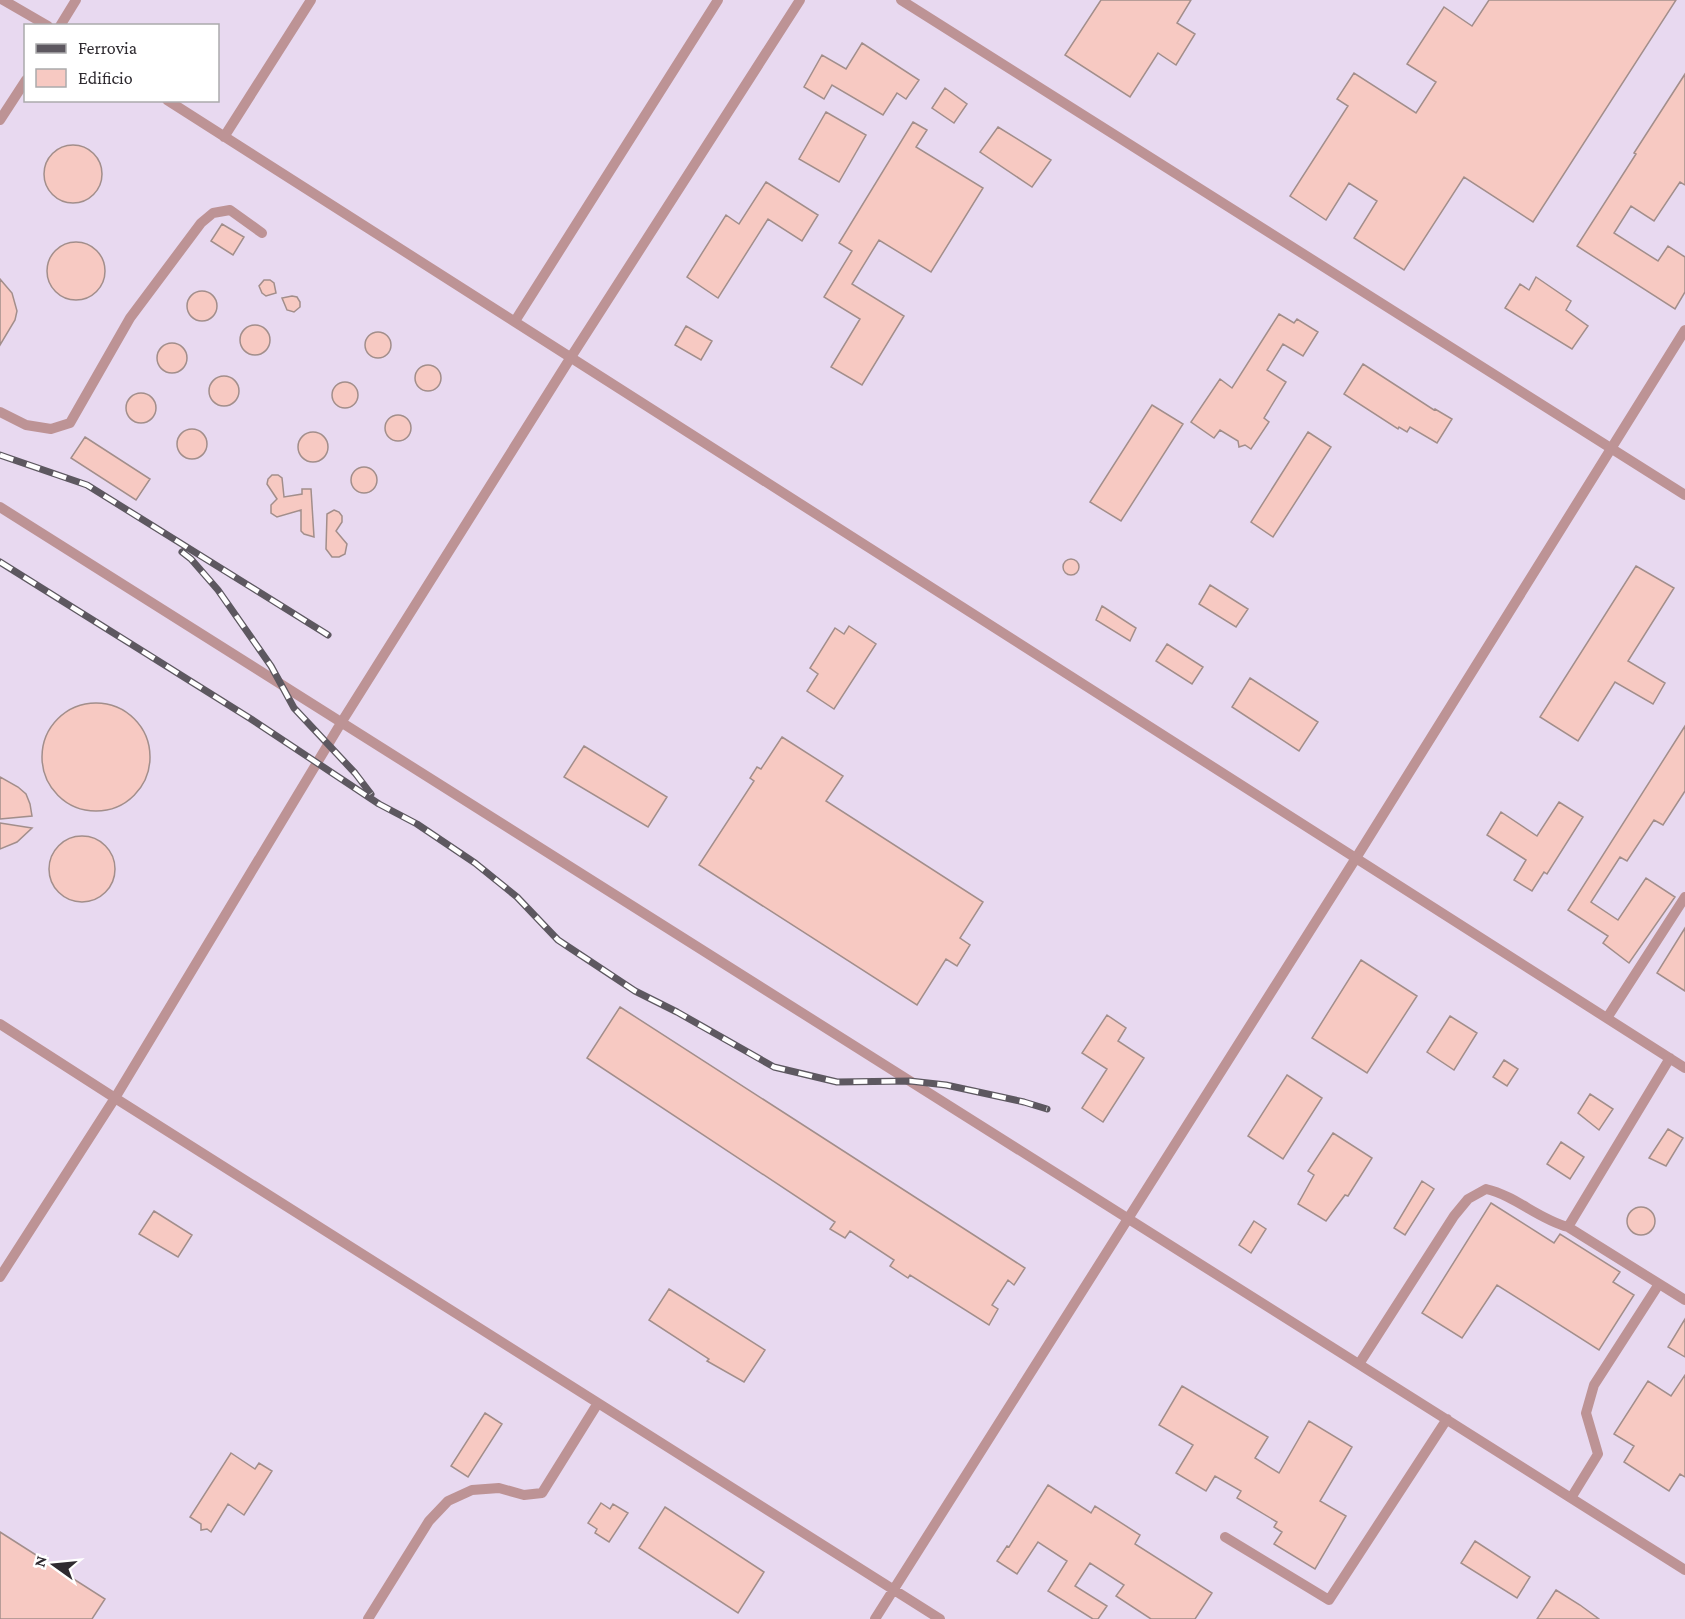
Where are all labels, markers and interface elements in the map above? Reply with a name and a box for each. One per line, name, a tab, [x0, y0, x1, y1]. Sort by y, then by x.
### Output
legend	[24, 24, 219, 102]
text: Ferrovia	[78, 38, 137, 58]
text: Edificio	[78, 68, 133, 88]
north arrow	[24, 1535, 84, 1595]
text: N	[30, 1554, 50, 1569]

